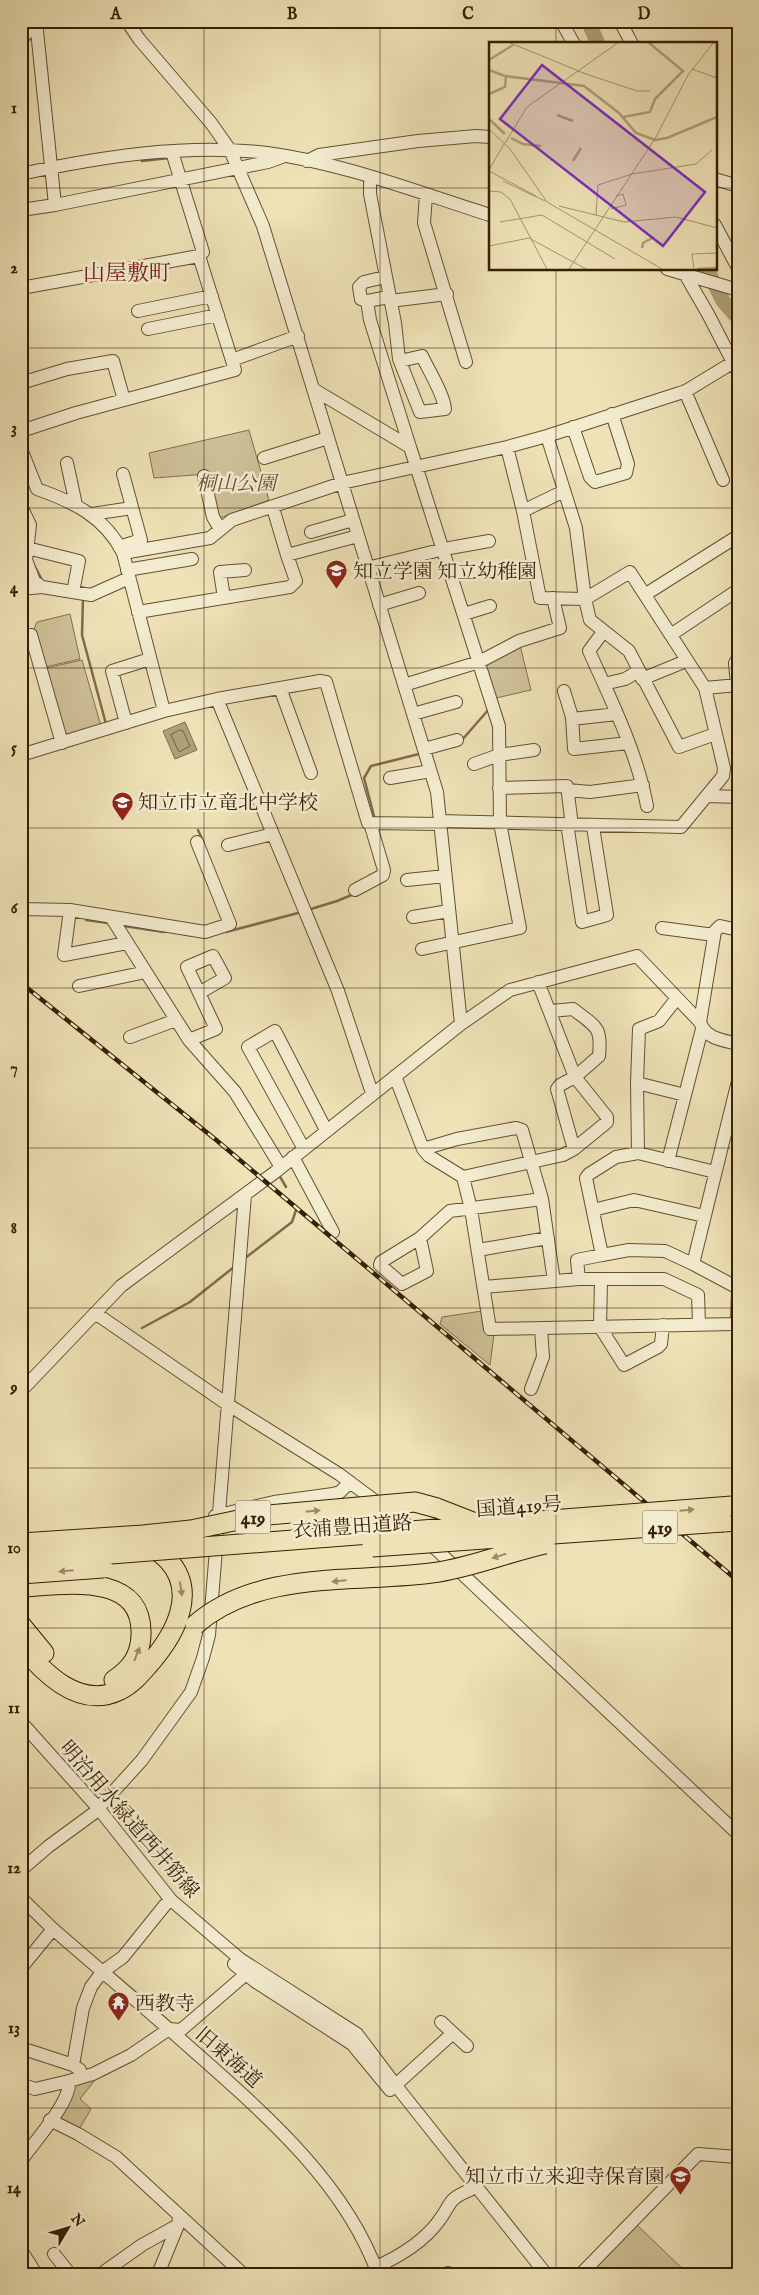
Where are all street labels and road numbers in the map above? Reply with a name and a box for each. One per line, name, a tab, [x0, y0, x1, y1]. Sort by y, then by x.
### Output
street label: 国道419号	[475, 1492, 563, 1523]
road number: 419	[236, 1500, 270, 1534]
road number: 419	[642, 1510, 678, 1544]
street label: 衣浦豊田道路	[291, 1511, 413, 1544]
street label: 明治用水緑道西井筋線	[54, 1736, 204, 1904]
street label: 旧東海道	[190, 2022, 266, 2094]

